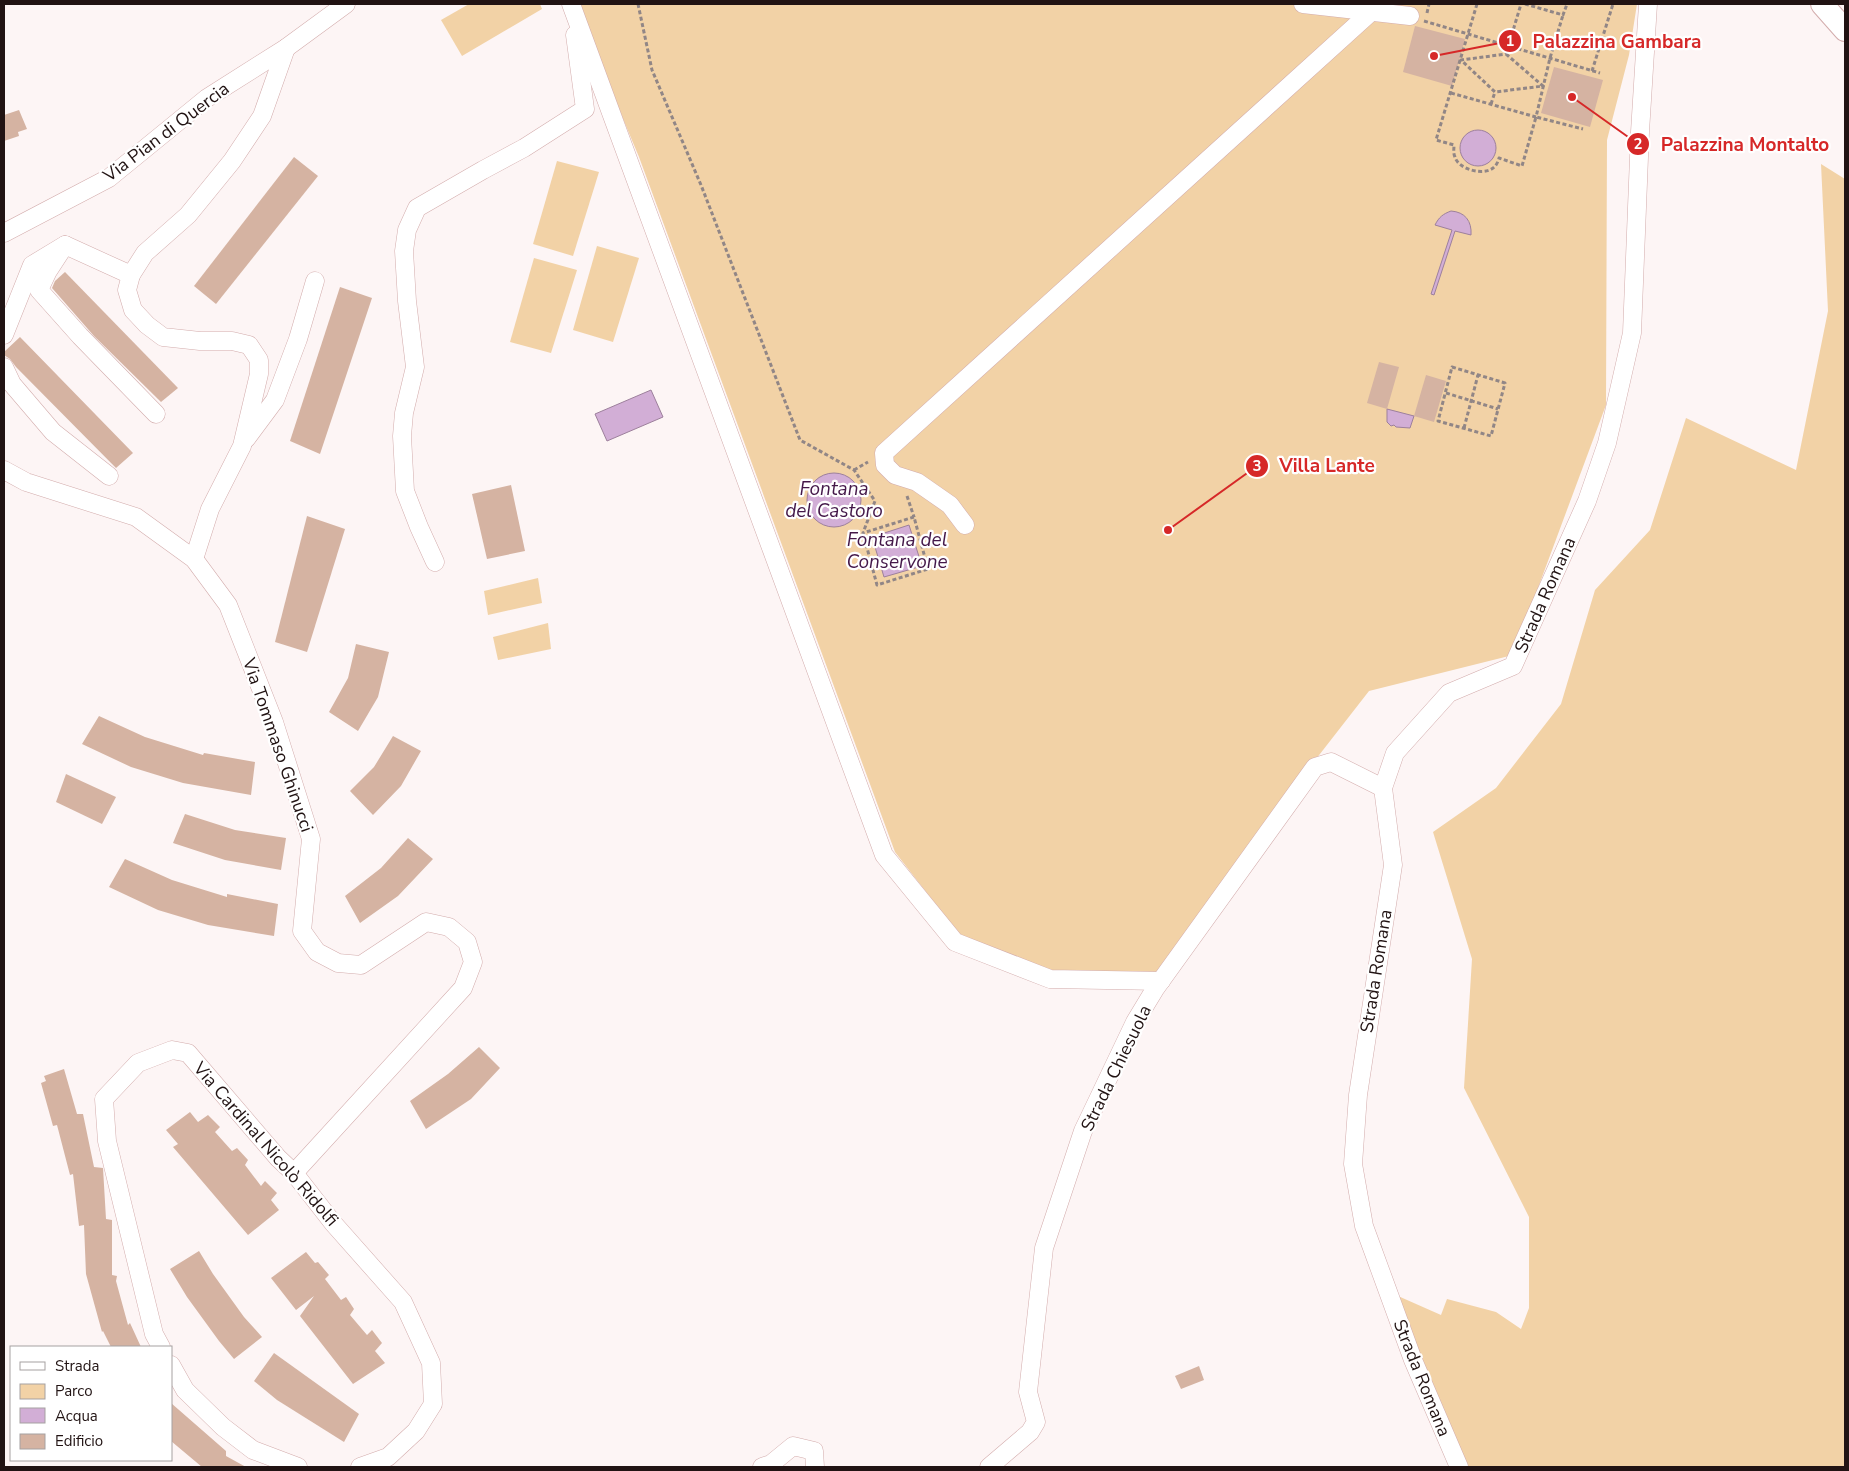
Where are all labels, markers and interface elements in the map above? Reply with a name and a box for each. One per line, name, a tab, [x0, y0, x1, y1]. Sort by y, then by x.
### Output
callout: Palazzina Gambara	[1497, 24, 1711, 58]
text: Palazzina Gambara	[1533, 29, 1701, 55]
text: 1	[1505, 31, 1515, 51]
street label: Via Pian di Quercia	[97, 77, 234, 188]
callout: Palazzina Montalto	[1626, 127, 1839, 161]
text: Palazzina Montalto	[1661, 132, 1829, 158]
text: 2	[1633, 134, 1643, 154]
callout: Villa Lante	[1244, 449, 1385, 483]
text: Villa Lante	[1278, 453, 1375, 479]
text: 3	[1252, 456, 1262, 476]
water label: Fontana del Castoro	[785, 476, 883, 524]
water label: Fontana del Conservone	[846, 527, 948, 575]
street label: Strada Romana	[1509, 533, 1581, 657]
street label: Via Tommaso Ghinucci	[237, 654, 319, 835]
street label: Strada Romana	[1354, 908, 1398, 1034]
street label: Strada Chiesuola	[1075, 1001, 1157, 1135]
street label: Via Cardinal Nicolò Ridolfi	[187, 1056, 344, 1231]
street label: Strada Romana	[1388, 1316, 1456, 1440]
legend	[10, 1346, 172, 1461]
text: Strada	[55, 1356, 99, 1376]
text: Parco	[55, 1381, 93, 1401]
text: Acqua	[55, 1406, 98, 1426]
text: Edificio	[55, 1431, 103, 1451]

